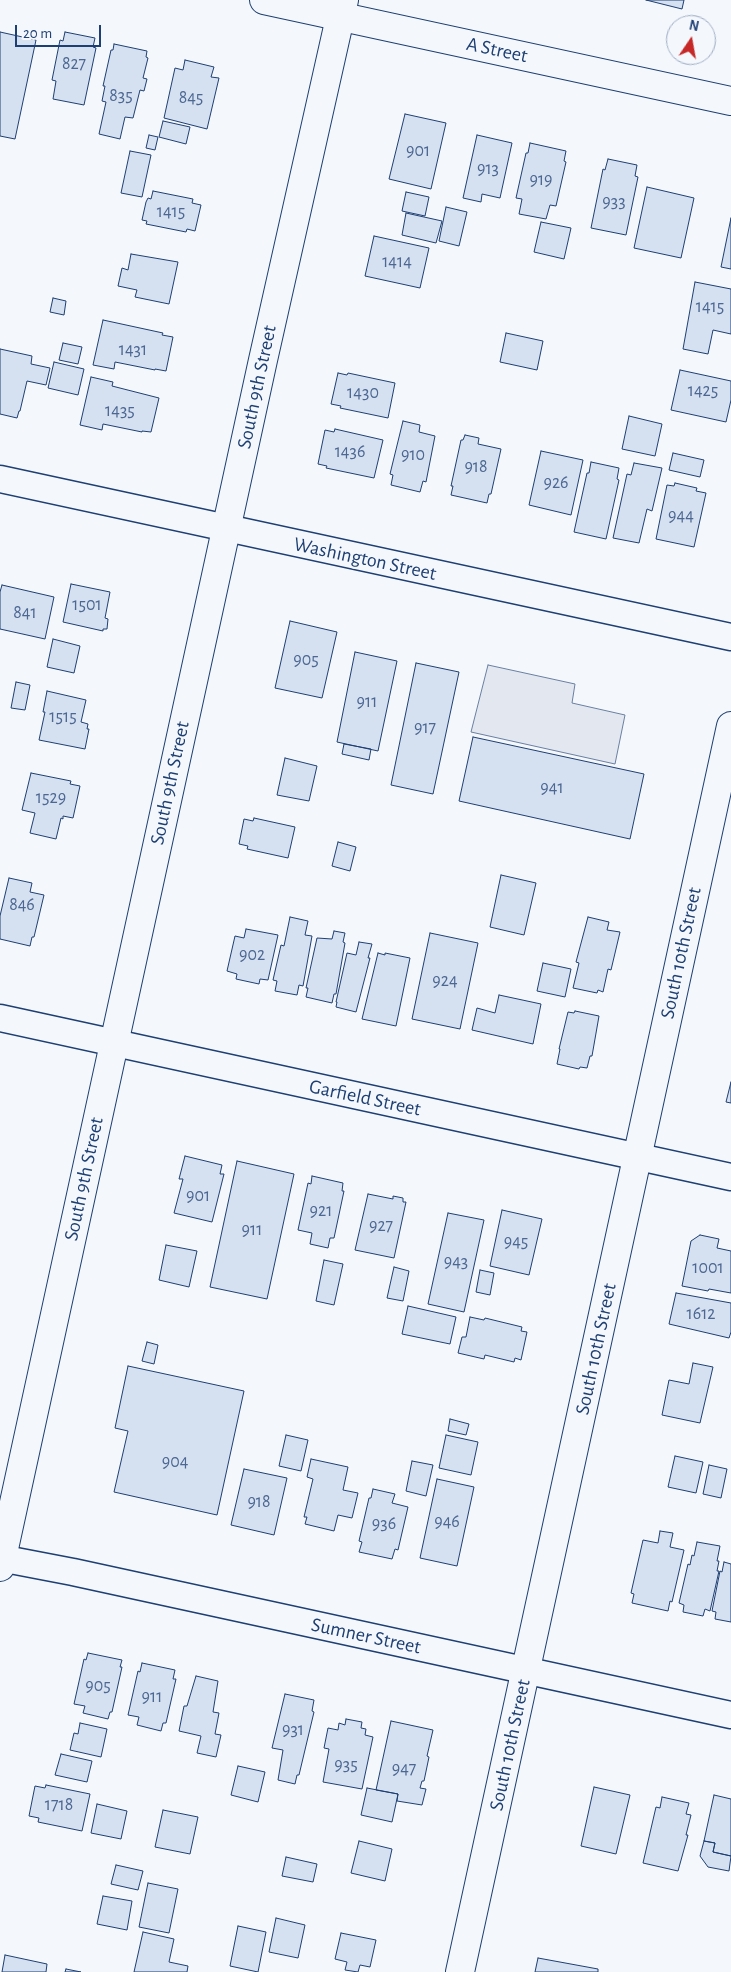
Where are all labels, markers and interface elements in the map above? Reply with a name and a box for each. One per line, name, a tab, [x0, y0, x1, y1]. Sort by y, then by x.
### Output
scale bar	[18, 15, 104, 47]
north arrow	[666, 15, 716, 65]
text: N	[688, 18, 700, 34]
text: 20 m	[23, 26, 52, 41]
street label: A Street	[464, 32, 530, 68]
house number: 827	[62, 53, 86, 75]
house number: 835	[109, 85, 133, 107]
house number: 845	[179, 87, 203, 109]
house number: 901	[406, 140, 430, 162]
house number: 913	[477, 158, 499, 180]
house number: 919	[529, 169, 553, 191]
house number: 933	[602, 191, 626, 213]
house number: 1415	[157, 201, 185, 223]
house number: 1414	[382, 251, 412, 273]
house number: 1415	[696, 296, 724, 318]
street label: South 9th Street	[232, 323, 282, 451]
house number: 1431	[119, 339, 147, 361]
house number: 1425	[688, 380, 718, 402]
house number: 1430	[347, 382, 379, 404]
house number: 1435	[105, 400, 135, 422]
house number: 1436	[335, 441, 365, 463]
house number: 910	[401, 444, 425, 466]
house number: 918	[464, 456, 488, 478]
house number: 926	[543, 472, 569, 494]
house number: 944	[668, 505, 694, 527]
street label: Washington Street	[292, 532, 438, 586]
house number: 1501	[72, 594, 102, 616]
house number: 841	[13, 602, 37, 624]
house number: 905	[293, 649, 319, 671]
house number: 911	[357, 691, 377, 713]
house number: 1515	[49, 706, 77, 728]
house number: 917	[414, 717, 436, 739]
street label: South 9th Street	[145, 719, 195, 847]
house number: 941	[540, 777, 564, 799]
house number: 1529	[36, 787, 66, 809]
street label: South 10th Street	[655, 885, 707, 1021]
house number: 846	[9, 894, 35, 916]
house number: 902	[239, 944, 265, 966]
house number: 924	[432, 970, 458, 992]
street label: Garfield Street	[307, 1074, 423, 1122]
street label: South 9th Street	[59, 1115, 109, 1243]
house number: 901	[186, 1185, 210, 1207]
house number: 921	[310, 1200, 332, 1222]
house number: 927	[369, 1215, 393, 1237]
house number: 911	[242, 1219, 262, 1241]
house number: 945	[504, 1231, 528, 1253]
house number: 943	[444, 1251, 468, 1273]
house number: 1001	[692, 1257, 724, 1279]
street label: South 10th Street	[570, 1281, 622, 1417]
house number: 1612	[686, 1303, 716, 1325]
house number: 904	[162, 1451, 188, 1473]
house number: 918	[247, 1491, 271, 1513]
house number: 946	[434, 1511, 460, 1533]
house number: 936	[372, 1513, 396, 1535]
street label: Sumner Street	[309, 1613, 423, 1659]
house number: 905	[85, 1675, 111, 1697]
street label: South 10th Street	[484, 1677, 536, 1813]
house number: 911	[142, 1686, 162, 1708]
house number: 931	[282, 1719, 304, 1741]
house number: 935	[334, 1754, 358, 1776]
house number: 947	[392, 1758, 416, 1780]
house number: 1718	[45, 1794, 73, 1816]

